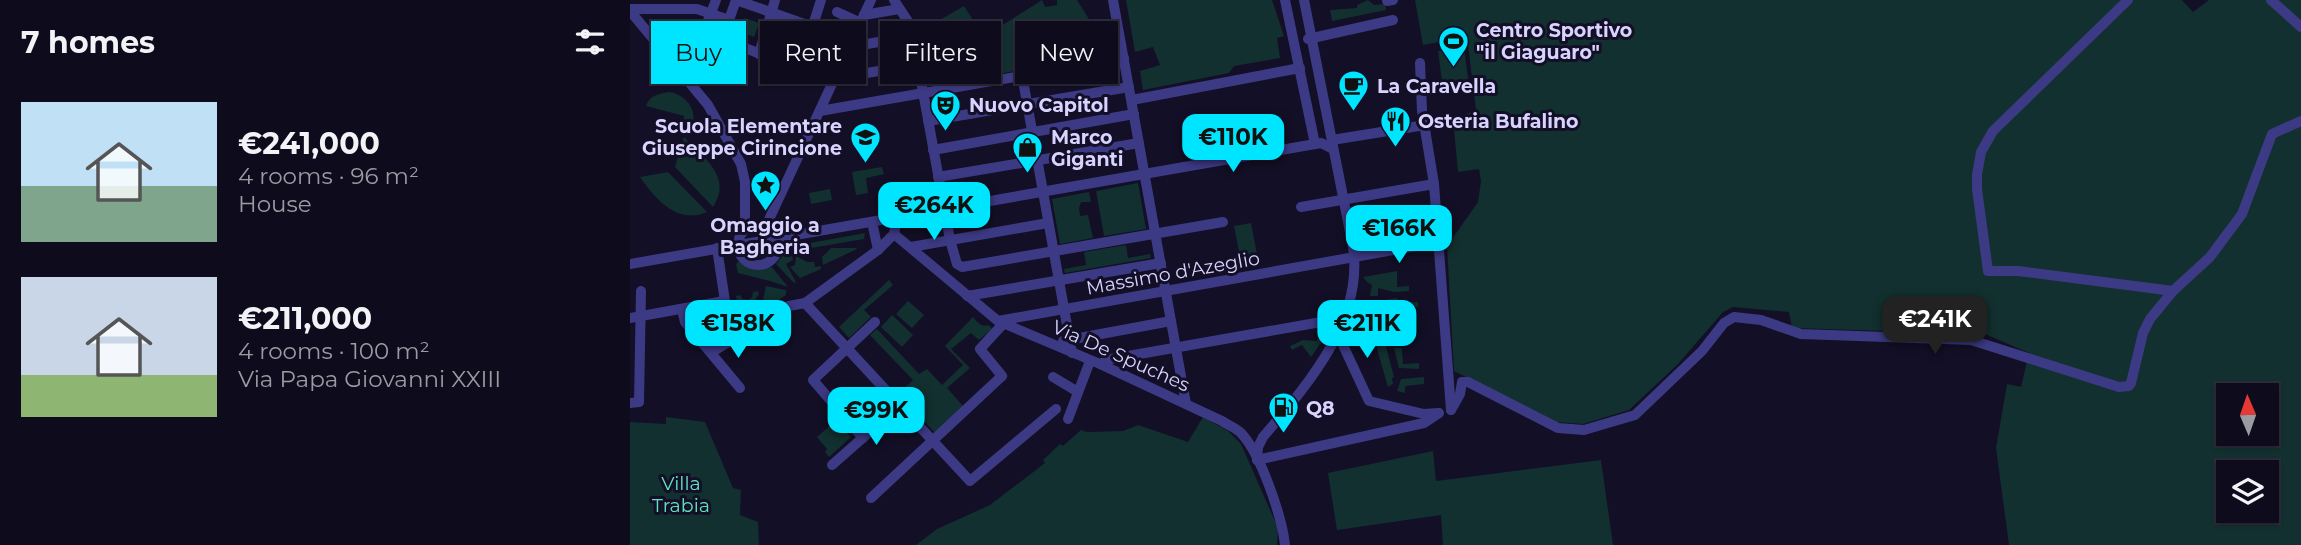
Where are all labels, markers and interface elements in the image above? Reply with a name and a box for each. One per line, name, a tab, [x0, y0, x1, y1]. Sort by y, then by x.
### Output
place label: Centro Sportivo "il Giaguaro"	[1476, 19, 1632, 64]
chip: Buy	[651, 21, 746, 84]
chip: Rent	[760, 21, 866, 84]
chip: Filters	[880, 21, 1001, 84]
chip: New	[1015, 21, 1118, 84]
icon: filters	[571, 23, 609, 61]
text: 7 homes	[21, 24, 155, 61]
sports icon: Centro Sportivo "il Giaguaro"	[1436, 24, 1470, 68]
cafe icon: La Caravella	[1337, 69, 1371, 113]
place label: La Caravella	[1377, 75, 1496, 98]
theatre icon: Nuovo Capitol	[929, 88, 963, 132]
place label: Nuovo Capitol	[969, 94, 1109, 117]
restaurant icon: Osteria Bufalino	[1378, 104, 1412, 148]
place label: Osteria Bufalino	[1418, 110, 1579, 133]
pin: €110K	[1184, 114, 1282, 174]
place label: Scuola Elementare Giuseppe Cirincione	[642, 115, 842, 160]
school or university icon: Scuola Elementare Giuseppe Cirincione	[848, 120, 882, 164]
text: €110K	[1198, 123, 1268, 151]
text: €241,000	[238, 125, 380, 162]
place label: Marco Giganti	[1051, 126, 1124, 171]
icon: home	[77, 130, 161, 214]
shop icon: Marco Giganti	[1011, 131, 1045, 175]
text: 4 rooms · 96 m²	[238, 162, 419, 190]
place icon: Omaggio a Bagheria	[748, 169, 782, 213]
pin: €264K	[885, 182, 983, 242]
text: House	[238, 190, 312, 218]
text: €264K	[894, 191, 974, 219]
pin: €166K	[1350, 205, 1448, 265]
place label: Omaggio a Bagheria	[710, 214, 820, 259]
text: €166K	[1362, 214, 1436, 242]
street label: Massimo d'Azeglio	[1084, 246, 1262, 300]
pin: €241K	[1886, 296, 1984, 356]
text: €211,000	[238, 300, 372, 337]
pin: €158K	[689, 300, 787, 360]
pin: €211K	[1318, 300, 1416, 360]
icon: home	[77, 305, 161, 389]
text: €241K	[1898, 305, 1972, 333]
text: €158K	[701, 309, 775, 337]
text: €211K	[1333, 309, 1401, 337]
street label: Via De Spuches	[1049, 315, 1193, 397]
text: 4 rooms · 100 m²	[238, 337, 430, 365]
text: Via Papa Giovanni XXIII	[238, 365, 501, 393]
north arrow	[2216, 383, 2278, 446]
map controls	[2216, 383, 2279, 523]
pin: €99K	[835, 388, 917, 447]
fuel station icon: Q8	[1266, 391, 1300, 435]
text: €99K	[844, 396, 908, 424]
place label: Q8	[1306, 397, 1335, 420]
button: layers	[2216, 460, 2279, 523]
park label: Villa Trabia	[652, 472, 710, 517]

